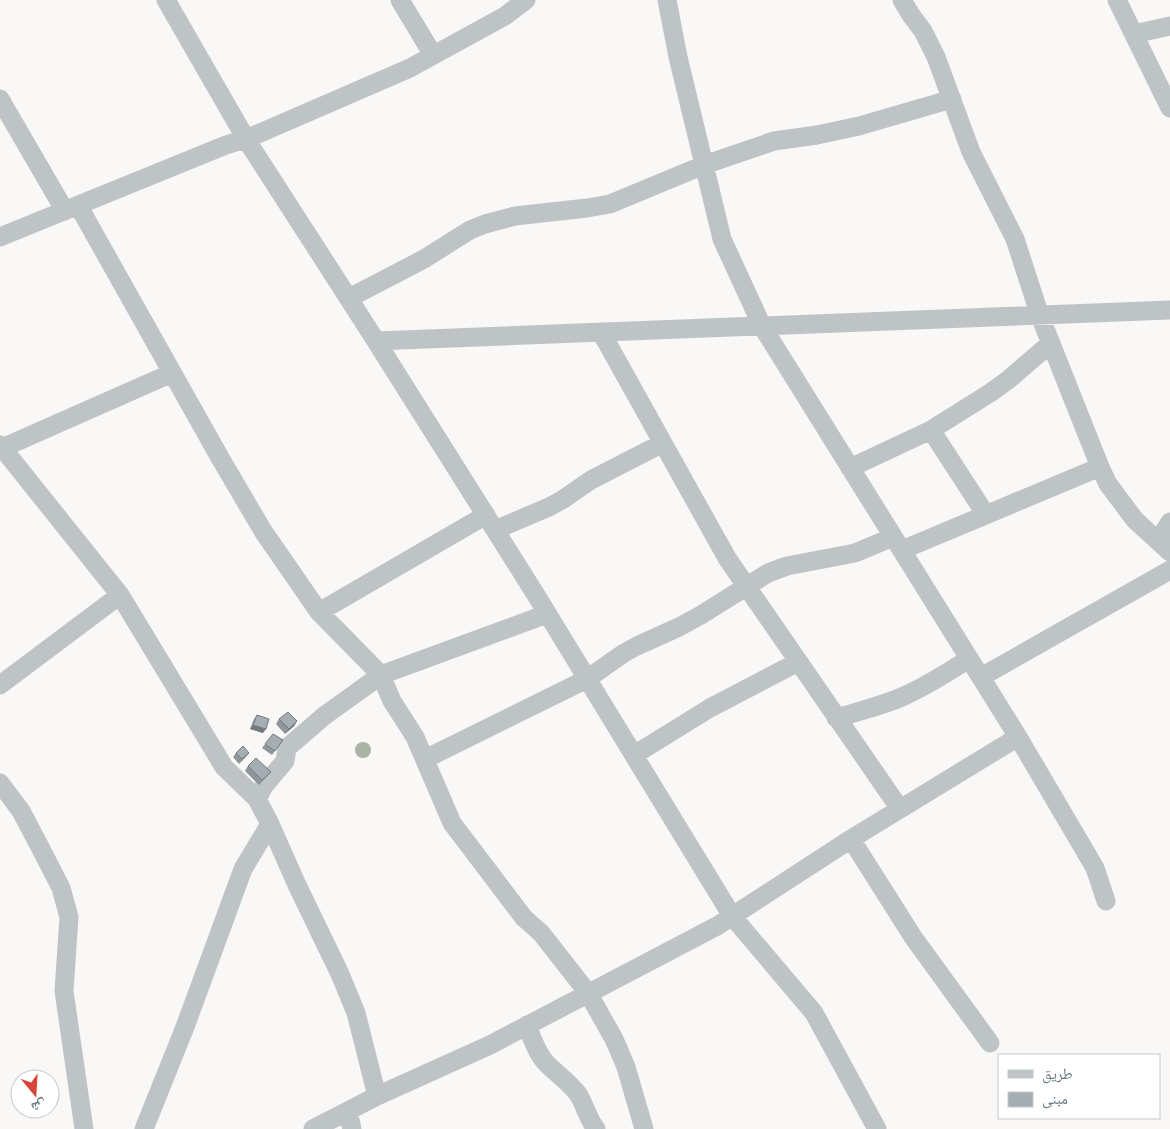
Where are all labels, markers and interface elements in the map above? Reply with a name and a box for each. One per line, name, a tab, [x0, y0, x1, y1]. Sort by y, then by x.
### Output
legend	[998, 1054, 1160, 1119]
text: طريق	[1042, 1067, 1073, 1084]
north arrow	[10, 1069, 60, 1119]
text: مبنى	[1042, 1092, 1068, 1109]
text: ش	[29, 1096, 48, 1114]

